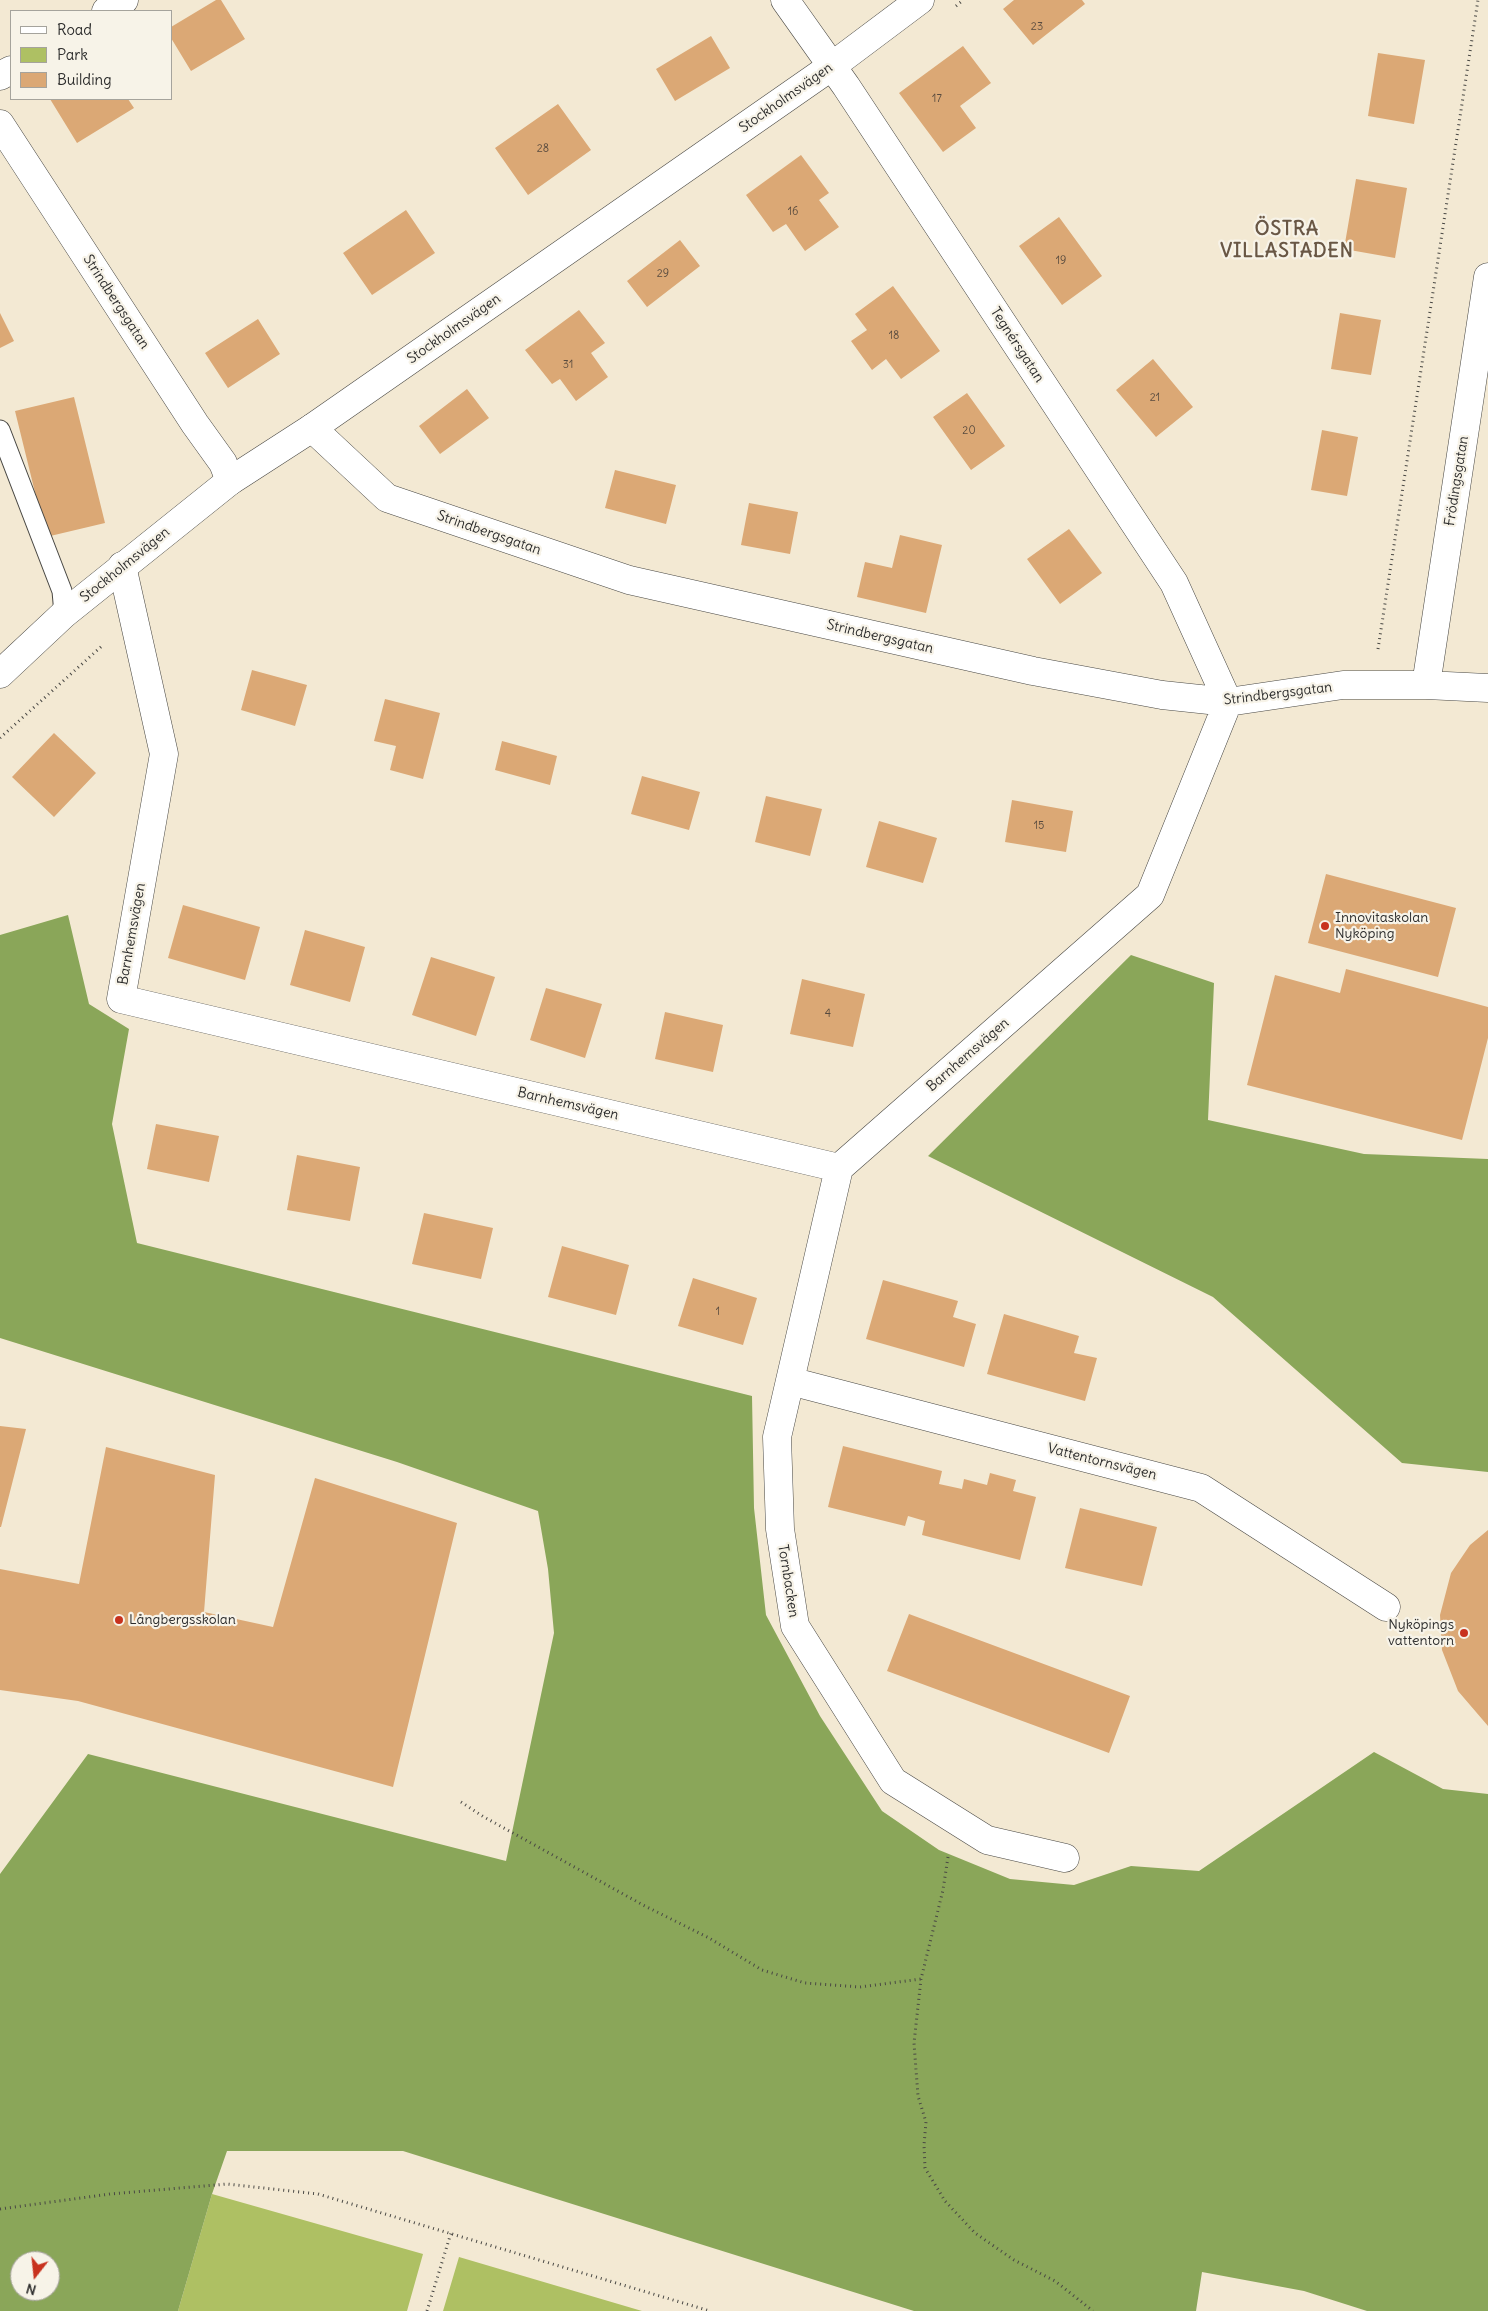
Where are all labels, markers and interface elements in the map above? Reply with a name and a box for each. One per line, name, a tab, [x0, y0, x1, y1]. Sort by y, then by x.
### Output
legend	[10, 10, 172, 100]
text: Road	[57, 20, 92, 39]
house number: 23	[1031, 20, 1043, 34]
text: Park	[57, 45, 88, 64]
street label: Stockholmsvägen	[736, 60, 836, 136]
text: Building	[57, 70, 112, 89]
house number: 17	[932, 92, 942, 106]
house number: 28	[537, 142, 549, 156]
house number: 16	[788, 205, 798, 219]
district label: ÖSTRA VILLASTADEN	[1219, 219, 1355, 263]
street label: Strindbergsgatan	[79, 252, 153, 352]
house number: 19	[1056, 254, 1066, 268]
house number: 29	[657, 267, 669, 281]
street label: Stockholmsvägen	[404, 291, 504, 367]
street label: Tegnérsgatan	[987, 304, 1047, 386]
house number: 18	[889, 329, 899, 343]
house number: 31	[563, 358, 573, 372]
house number: 21	[1150, 391, 1160, 405]
house number: 20	[962, 424, 976, 438]
street label: Frödingsgatan	[1442, 435, 1472, 527]
street label: Strindbergsgatan	[435, 507, 543, 559]
street label: Stockholmsvägen	[77, 524, 173, 606]
street label: Strindbergsgatan	[825, 617, 935, 657]
street label: Strindbergsgatan	[1223, 679, 1333, 709]
house number: 15	[1034, 819, 1044, 833]
street label: Barnhemsvägen	[115, 882, 149, 986]
place label: Innovitaskolan Nyköping	[1335, 910, 1428, 942]
marker: Innovitaskolan Nyköping	[1319, 920, 1331, 932]
house number: 4	[825, 1007, 831, 1021]
street label: Barnhemsvägen	[923, 1015, 1013, 1095]
street label: Barnhemsvägen	[516, 1084, 620, 1124]
house number: 1	[716, 1305, 720, 1319]
street label: Vattentornsvägen	[1046, 1440, 1158, 1484]
street label: Tornbacken	[774, 1543, 802, 1619]
place label: Långbergsskolan	[129, 1612, 236, 1628]
marker: Långbergsskolan	[113, 1614, 125, 1626]
place label: Nyköpings vattentorn	[1388, 1617, 1454, 1650]
marker: Nyköpings vattentorn	[1458, 1627, 1470, 1639]
north arrow	[10, 2251, 60, 2301]
text: N	[24, 2279, 38, 2299]

